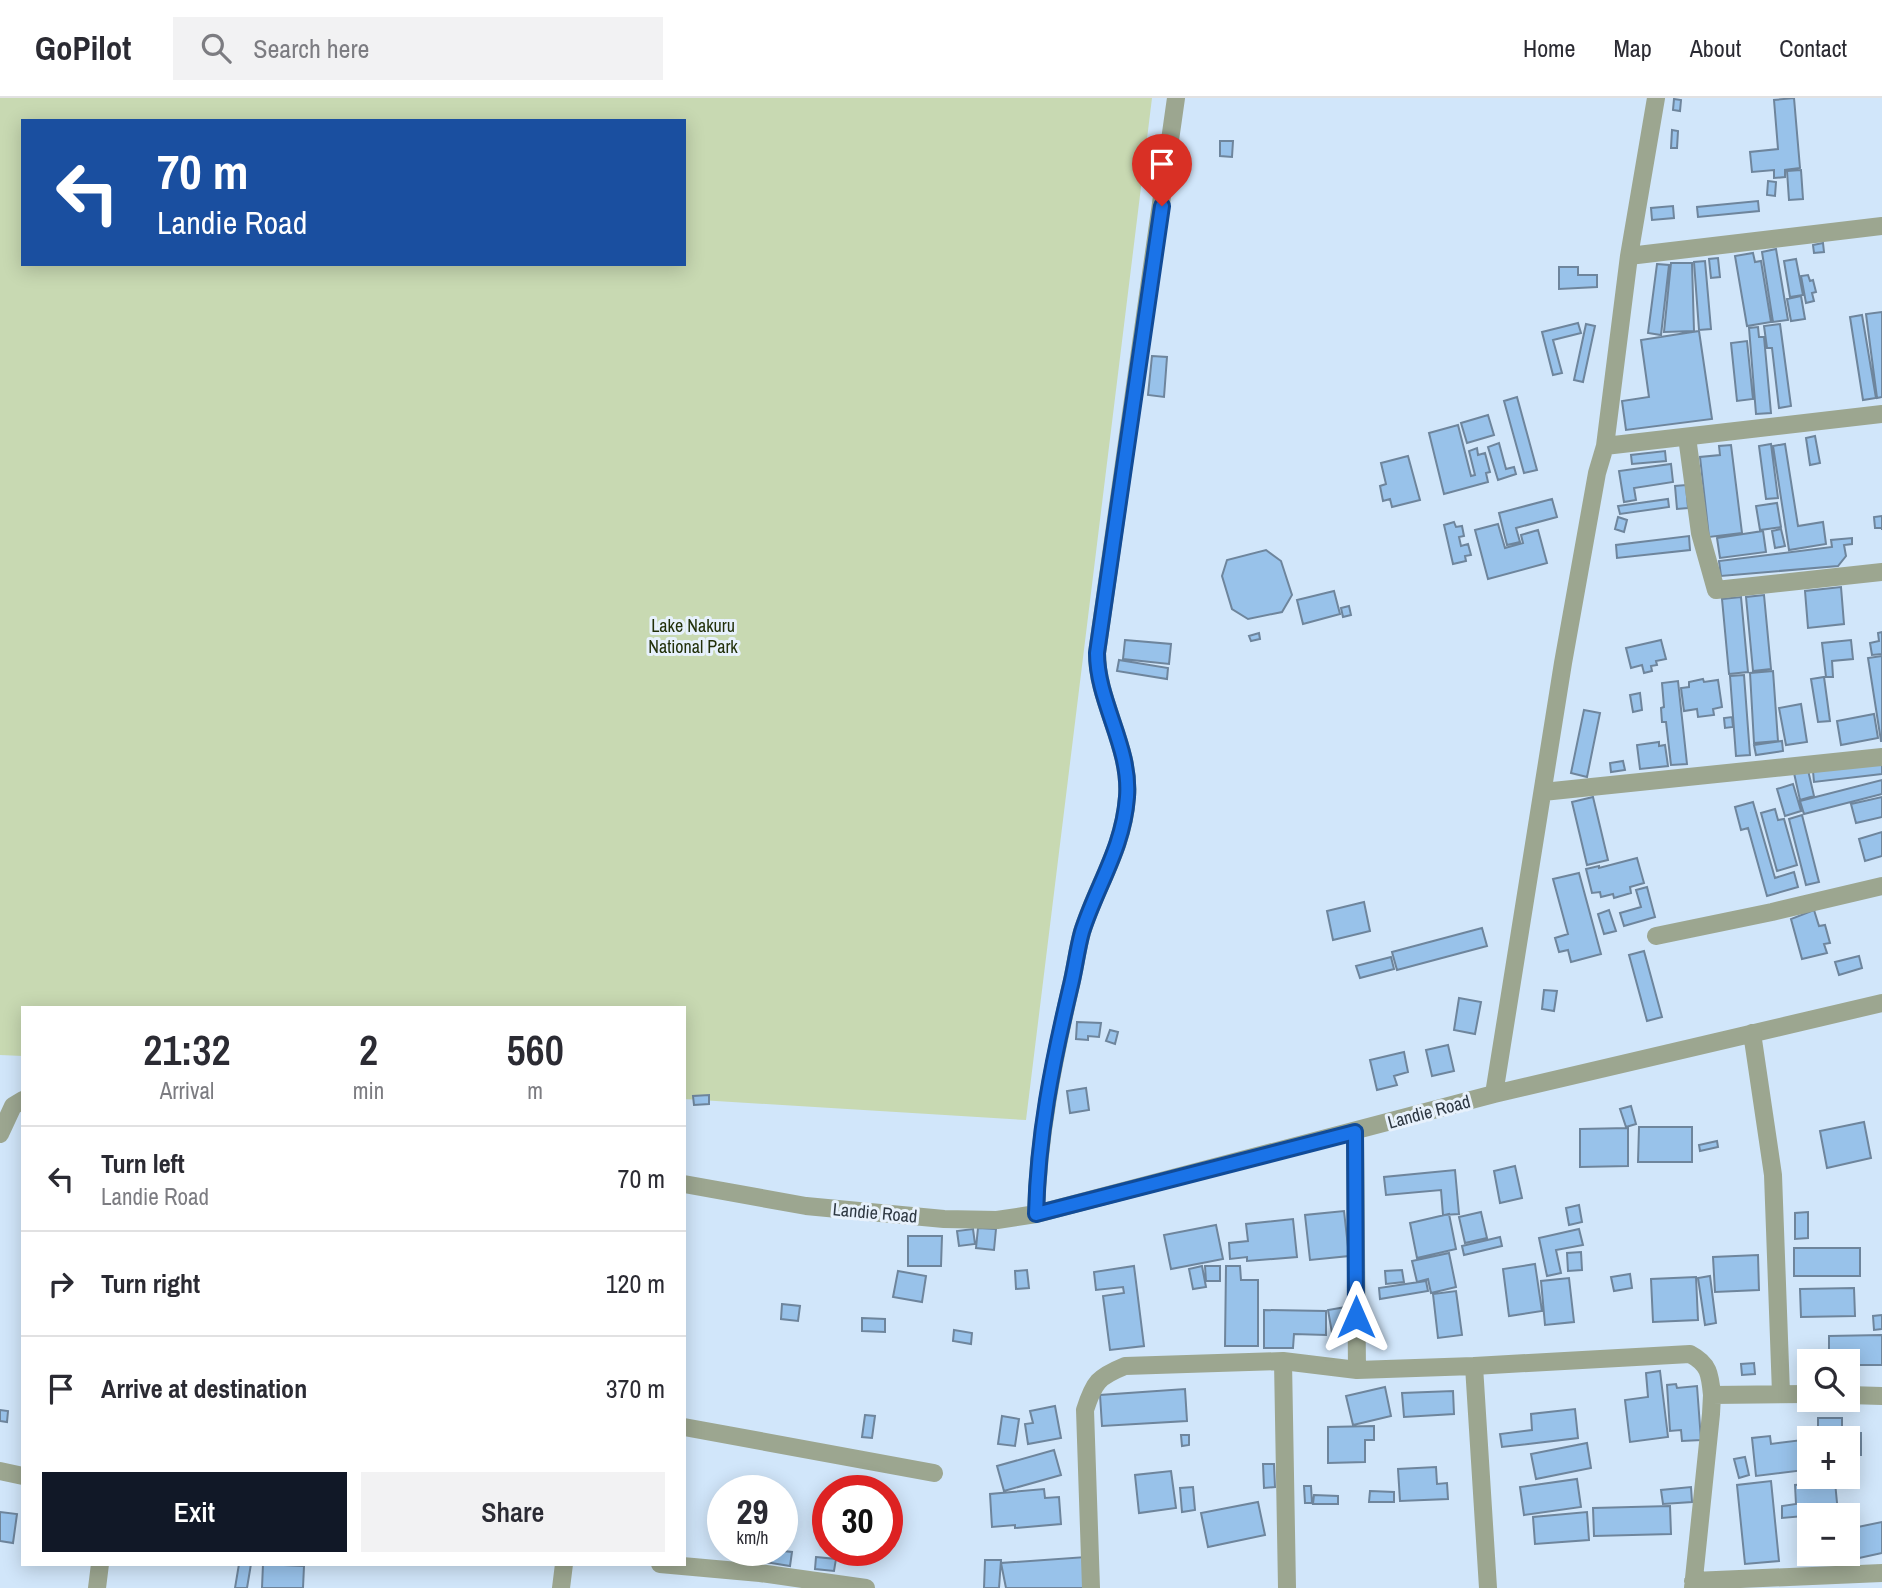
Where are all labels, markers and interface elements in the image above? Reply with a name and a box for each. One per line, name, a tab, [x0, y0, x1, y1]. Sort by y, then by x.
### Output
search box	[173, 17, 663, 80]
text: GoPilot	[35, 26, 131, 70]
icon: search	[197, 29, 235, 67]
text: Search here	[253, 31, 369, 66]
text: Home	[1523, 32, 1575, 64]
text: Map	[1613, 32, 1652, 64]
text: About	[1690, 32, 1741, 64]
text: Contact	[1779, 32, 1847, 64]
pin	[1132, 134, 1192, 206]
text: 70 m	[157, 138, 249, 204]
icon: arrive	[1143, 145, 1181, 183]
icon: left	[42, 147, 133, 238]
text: Landie Road	[157, 201, 307, 244]
park label: Lake Nakuru National Park	[648, 613, 738, 659]
text: 21:32	[143, 1022, 231, 1078]
text: 2	[359, 1022, 378, 1078]
text: 560	[506, 1022, 564, 1078]
text: Arrival	[160, 1075, 214, 1106]
text: min	[353, 1075, 384, 1106]
text: m	[527, 1075, 543, 1106]
street label: Landie Road	[1385, 1089, 1473, 1135]
text: Turn left	[101, 1146, 185, 1181]
icon: left	[42, 1160, 80, 1198]
text: 70 m	[618, 1161, 665, 1196]
text: Landie Road	[101, 1181, 209, 1212]
street label: Landie Road	[832, 1196, 918, 1229]
icon: right	[42, 1265, 80, 1303]
text: Turn right	[101, 1266, 200, 1301]
text: 120 m	[606, 1266, 665, 1301]
position arrow	[1319, 1280, 1393, 1354]
map controls	[1797, 1349, 1860, 1566]
button: search	[1797, 1349, 1860, 1412]
icon: arrive	[42, 1370, 80, 1408]
text: Arrive at destination	[101, 1371, 307, 1406]
text: 370 m	[606, 1371, 665, 1406]
button: +	[1797, 1426, 1860, 1489]
button: Exit	[42, 1472, 347, 1552]
button: Share	[361, 1472, 665, 1552]
speed limit sign: 30	[812, 1475, 903, 1566]
text: 29	[737, 1488, 768, 1535]
button: −	[1797, 1503, 1860, 1566]
text: km/h	[737, 1525, 769, 1550]

